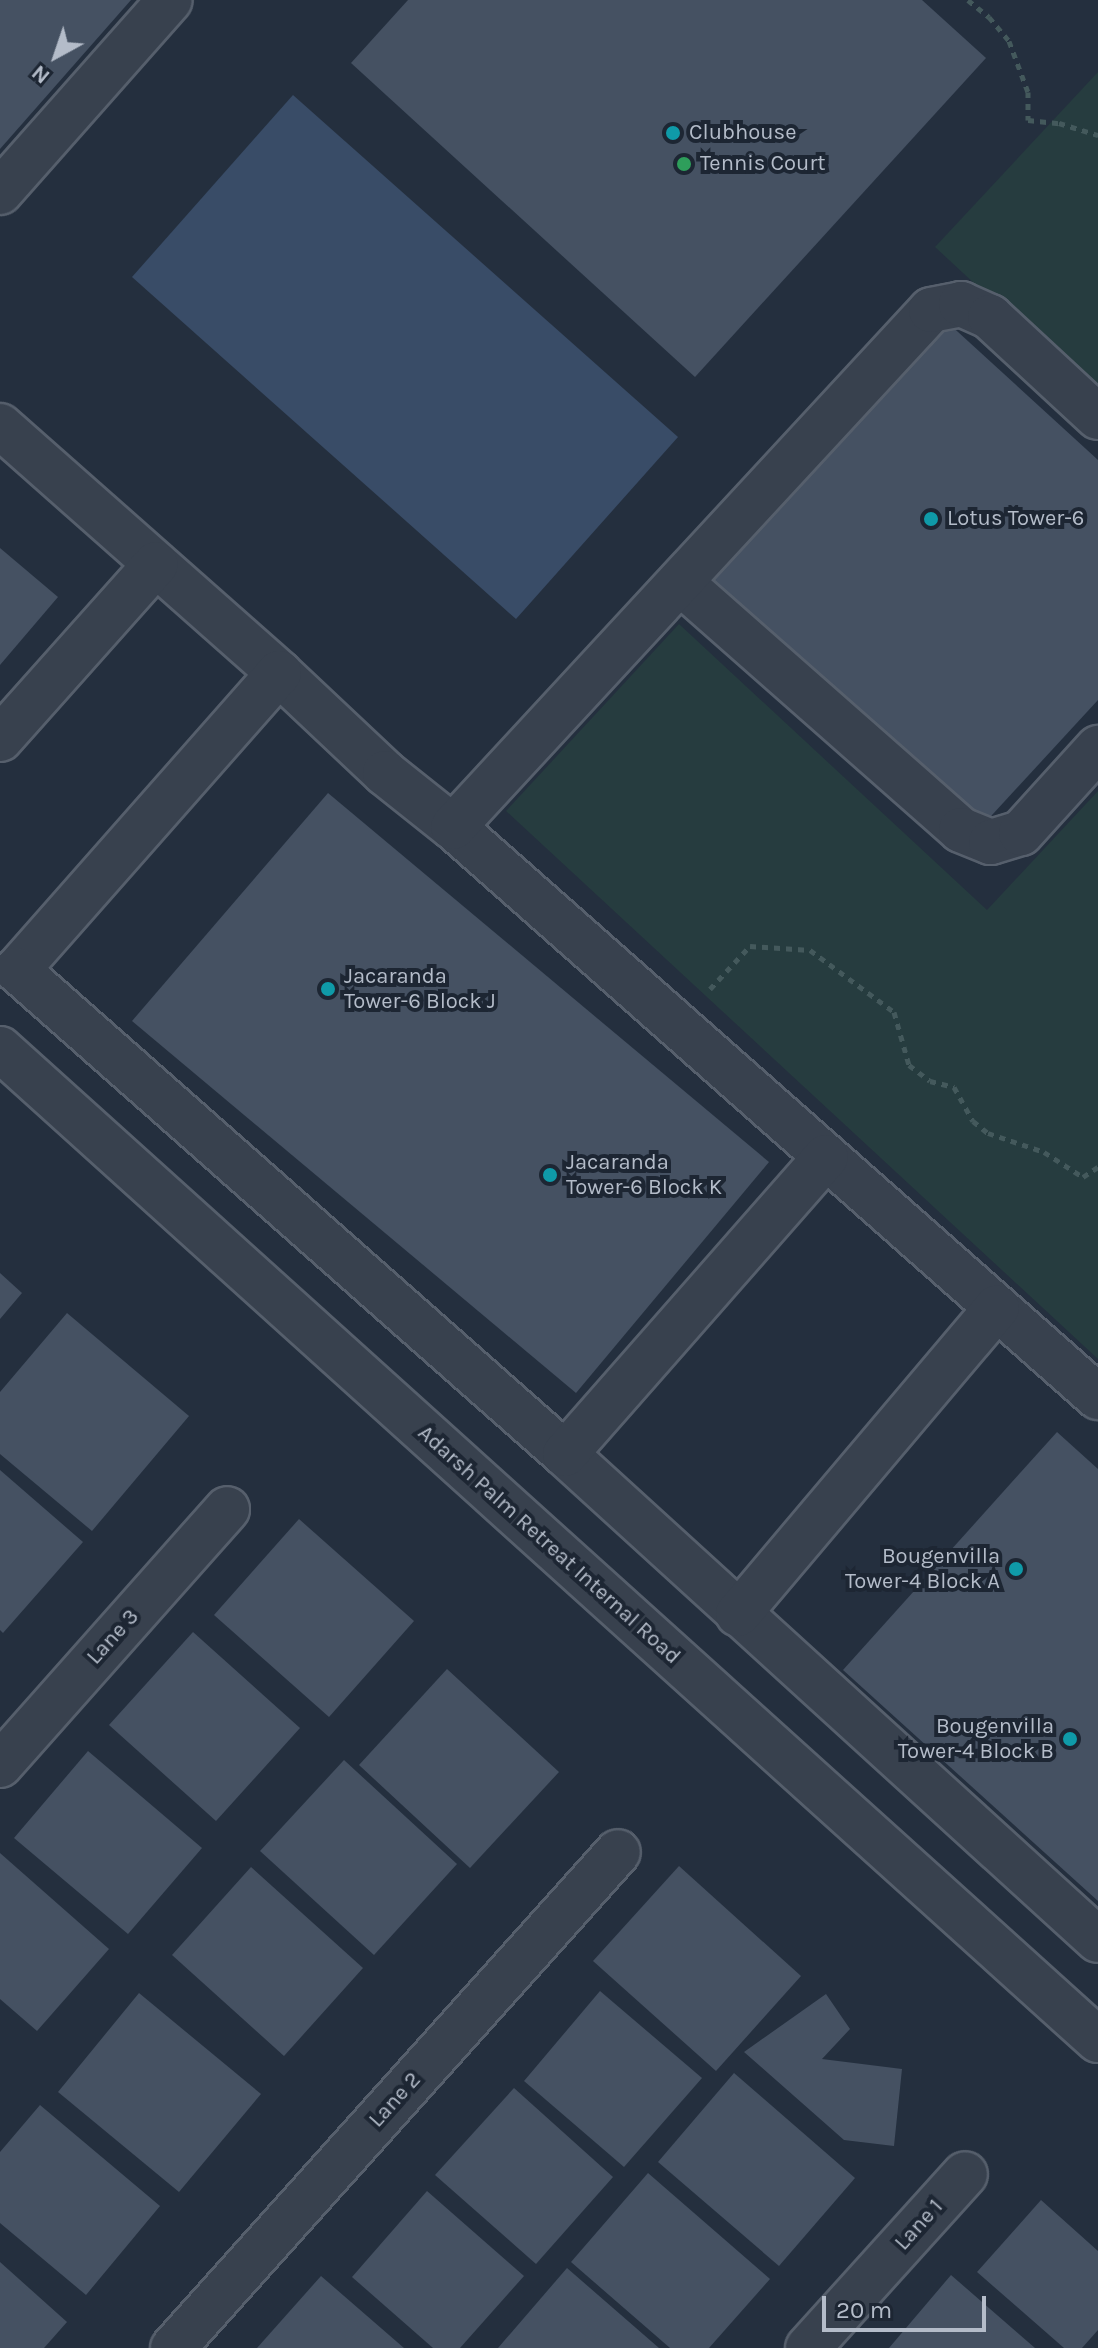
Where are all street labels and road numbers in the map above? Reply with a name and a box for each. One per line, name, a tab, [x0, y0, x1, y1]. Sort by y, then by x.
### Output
street label: Adarsh Palm Retreat Internal Road	[412, 1420, 686, 1670]
street label: Lane 3	[81, 1604, 145, 1670]
street label: Lane 2	[363, 2067, 427, 2133]
street label: Lane 1	[889, 2194, 949, 2256]

